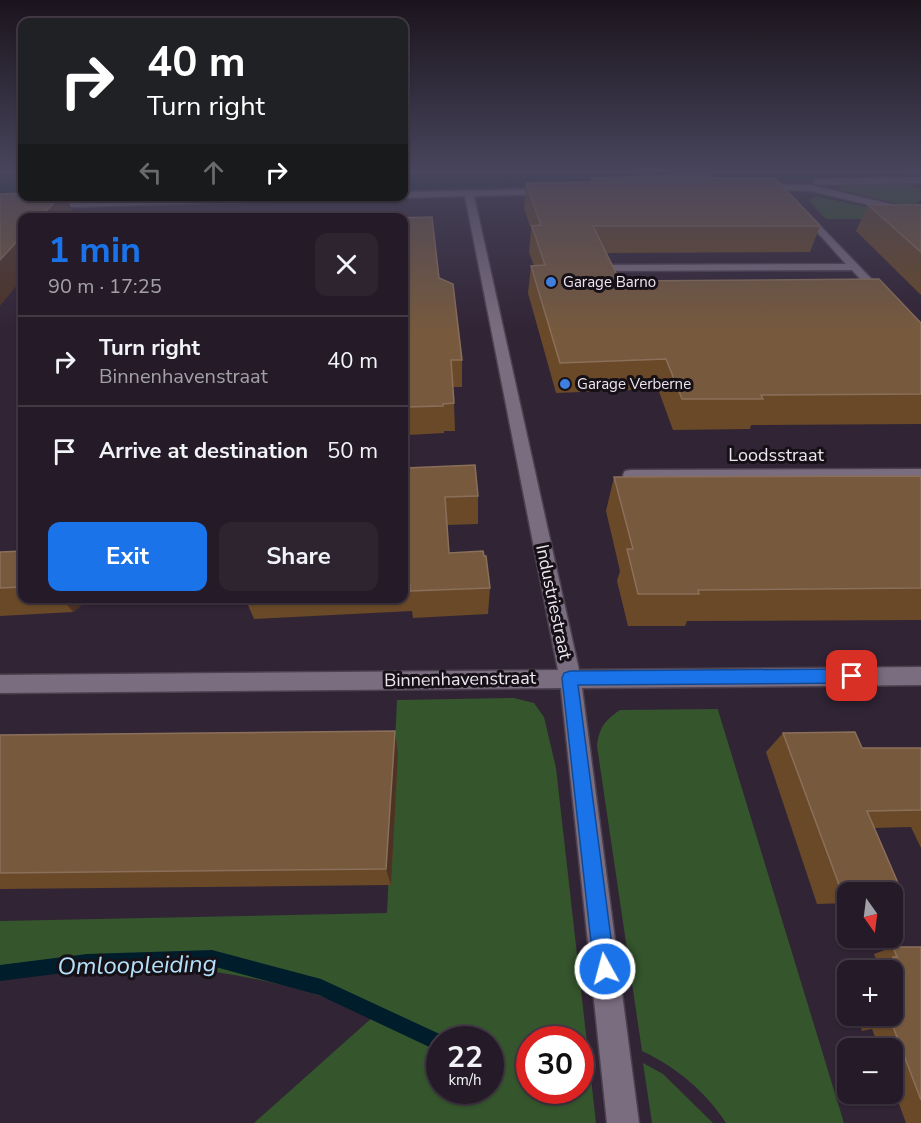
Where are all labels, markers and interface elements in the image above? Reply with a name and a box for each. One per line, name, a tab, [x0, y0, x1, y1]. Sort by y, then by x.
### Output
text: 40 m	[147, 34, 246, 91]
icon: right	[48, 42, 126, 120]
text: Turn right	[147, 88, 265, 125]
icon: left	[134, 156, 167, 189]
icon: ahead	[197, 156, 230, 189]
icon: right	[260, 156, 293, 189]
text: 1 min	[48, 226, 141, 275]
button: close	[315, 233, 378, 296]
place label: Garage Barno	[563, 272, 656, 292]
text: 90 m · 17:25	[48, 273, 162, 300]
marker: Garage Barno	[544, 275, 558, 289]
text: Turn right	[99, 333, 200, 363]
icon: right	[48, 345, 81, 378]
text: 40 m	[327, 346, 378, 376]
text: Binnenhavenstraat	[99, 363, 268, 390]
place label: Garage Verberne	[577, 374, 691, 394]
marker: Garage Verberne	[558, 377, 572, 391]
icon: arrive	[48, 435, 81, 468]
text: Arrive at destination	[99, 436, 308, 466]
text: 50 m	[327, 436, 378, 466]
street label: Loodsstraat	[728, 443, 824, 467]
button: Exit	[48, 522, 207, 591]
button: Share	[219, 522, 378, 591]
street label: Industriestraat	[530, 542, 578, 662]
pin	[826, 650, 877, 701]
icon: arrive	[835, 659, 868, 692]
street label: Binnenhavenstraat	[384, 666, 537, 692]
north arrow	[837, 882, 903, 948]
map controls	[837, 882, 903, 1104]
position arrow	[573, 937, 637, 1001]
water label: Omloopleiding	[57, 948, 217, 982]
button: +	[837, 960, 903, 1026]
speed limit sign: 30	[516, 1026, 594, 1104]
text: 22	[447, 1037, 483, 1078]
button: −	[837, 1038, 903, 1104]
text: km/h	[448, 1070, 482, 1090]

